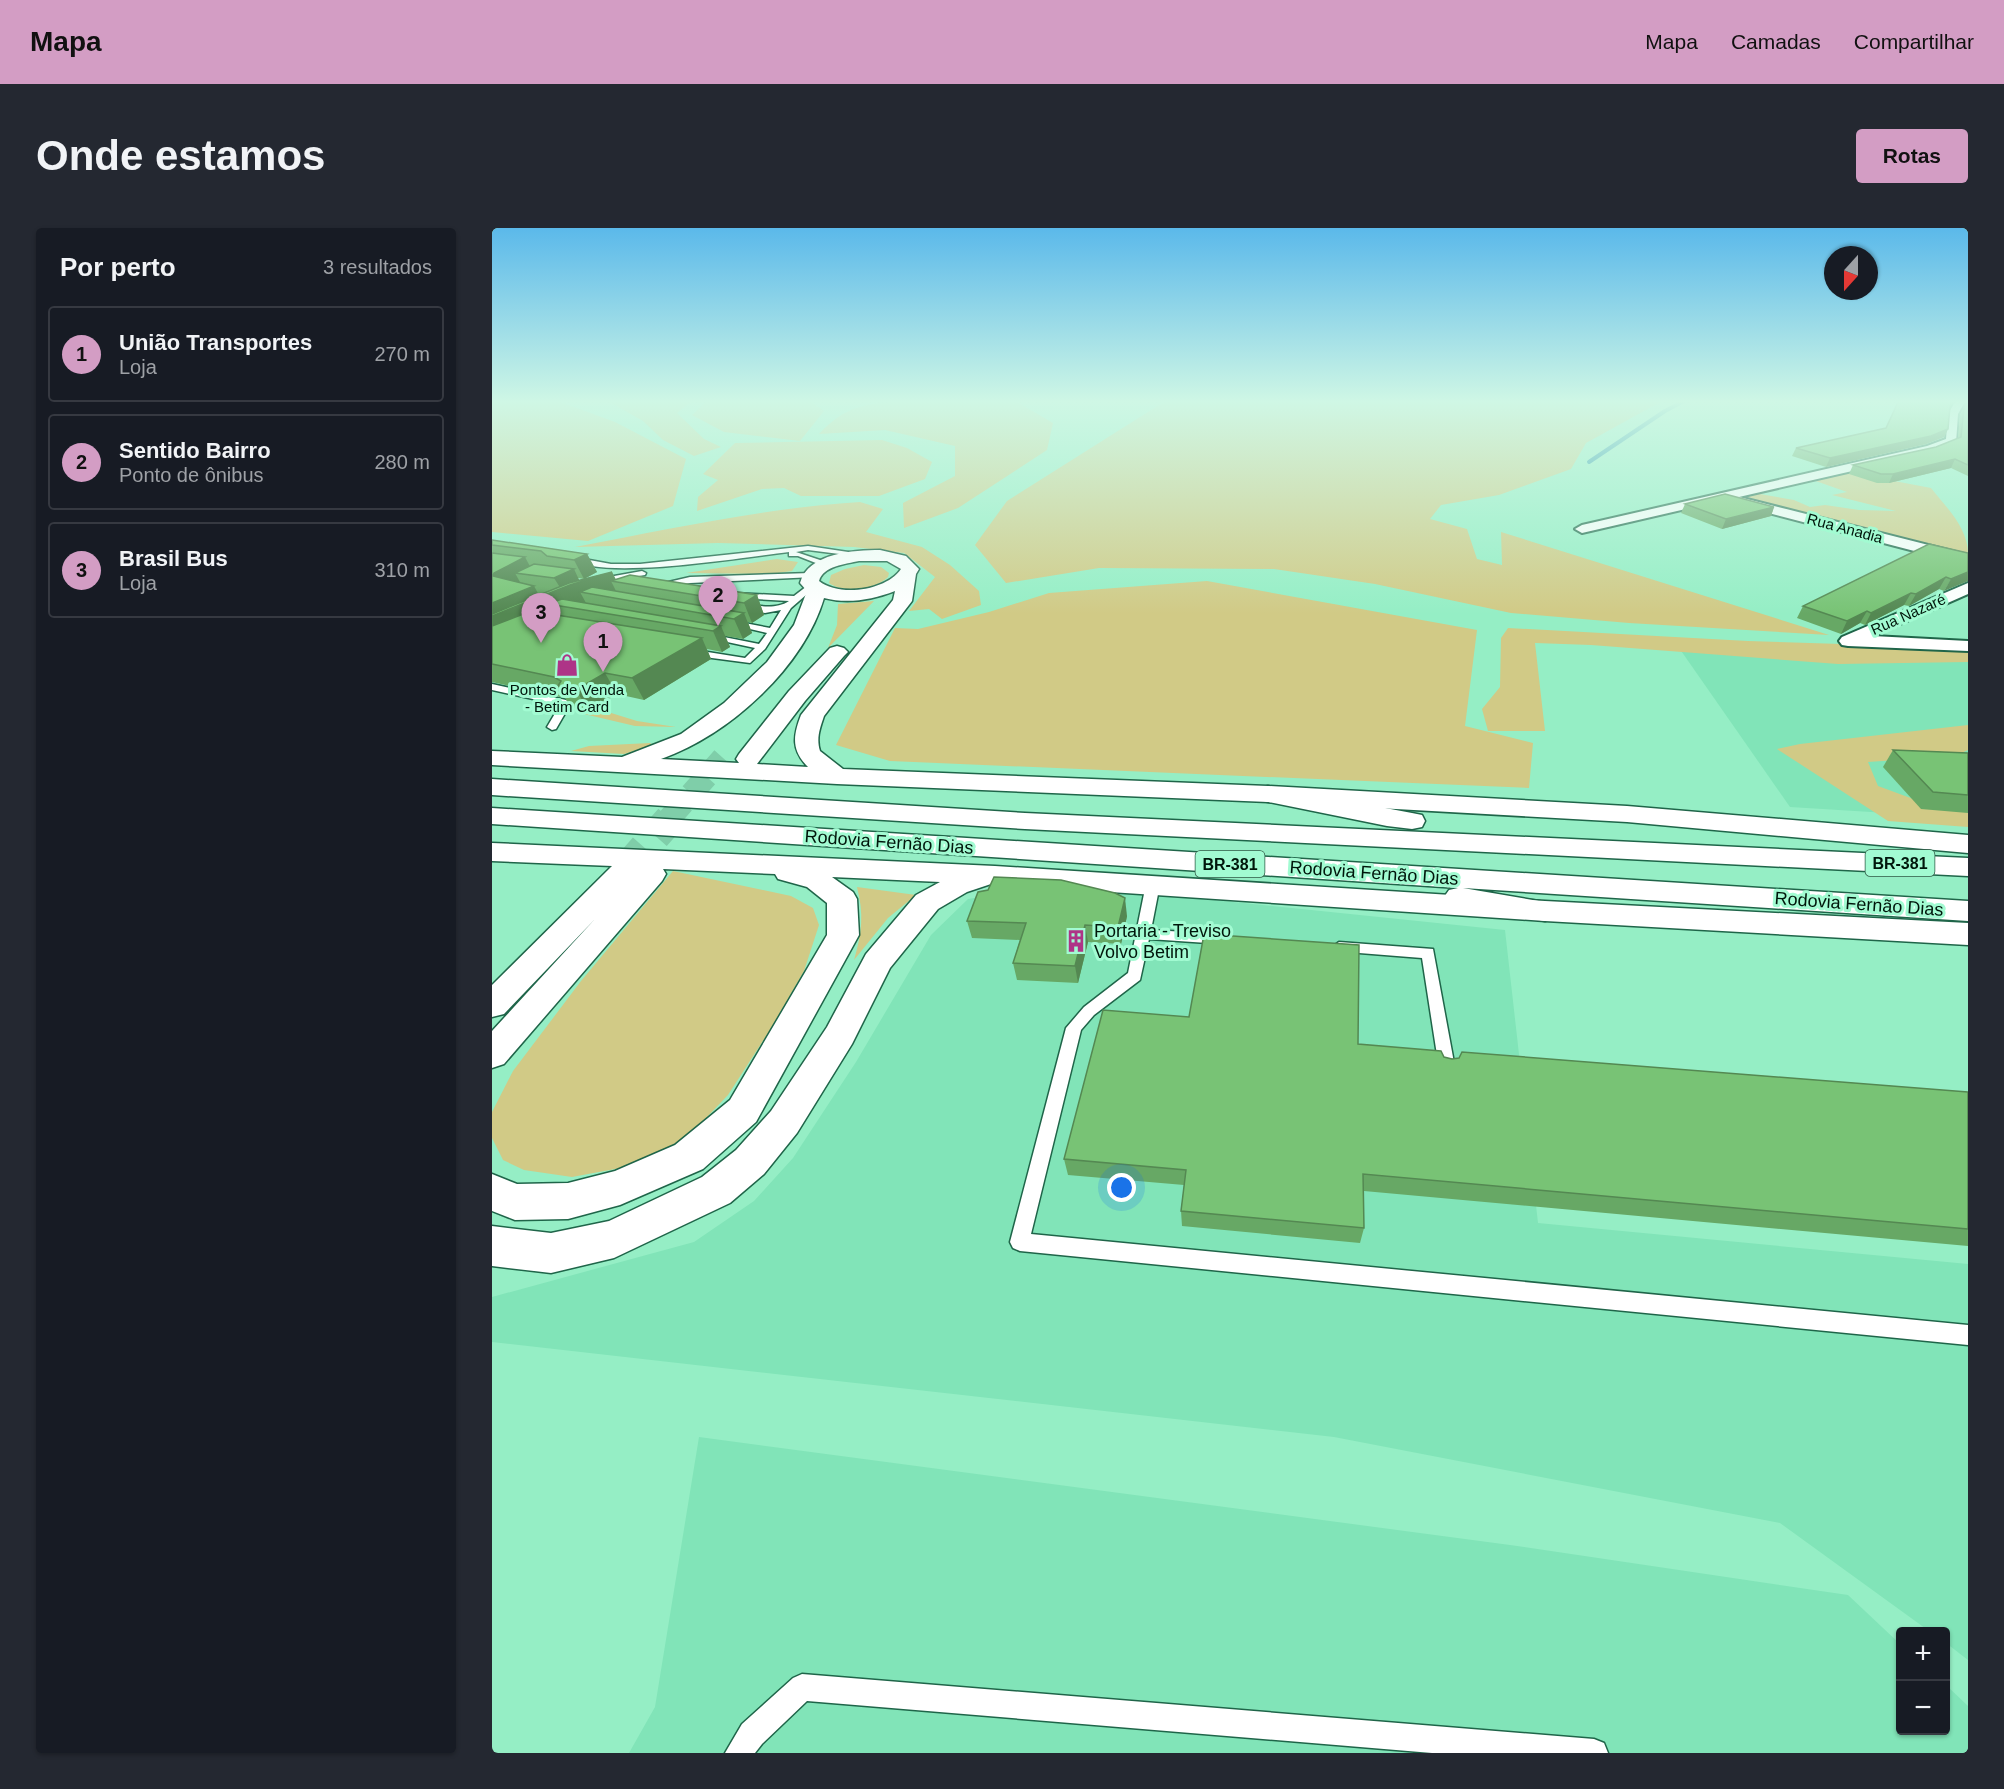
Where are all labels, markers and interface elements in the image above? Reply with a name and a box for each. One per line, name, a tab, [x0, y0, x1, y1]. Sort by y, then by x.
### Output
text: Mapa	[30, 26, 102, 57]
text: Mapa	[1645, 30, 1698, 53]
text: Camadas	[1731, 30, 1821, 53]
text: Compartilhar	[1854, 30, 1974, 53]
button: Rotas	[1856, 129, 1968, 183]
text: Onde estamos	[36, 132, 325, 179]
north arrow	[1824, 246, 1878, 300]
text: Por perto	[60, 252, 176, 282]
text: 3 resultados	[323, 256, 432, 278]
text: União Transportes	[119, 330, 312, 355]
text: 1	[76, 343, 87, 365]
text: 270 m	[374, 343, 430, 365]
text: Loja	[119, 356, 157, 378]
text: Sentido Bairro	[119, 438, 271, 463]
text: 2	[76, 451, 87, 473]
text: 280 m	[374, 451, 430, 473]
text: Ponto de ônibus	[119, 464, 264, 486]
street label: Rua Anadia	[1805, 510, 1885, 546]
text: Brasil Bus	[119, 546, 228, 571]
text: 3	[76, 559, 87, 581]
text: 310 m	[374, 559, 430, 581]
text: Loja	[119, 572, 157, 594]
pin: 2	[698, 576, 738, 626]
street label: Rua Nazaré	[1868, 590, 1948, 638]
pin: 3	[521, 594, 560, 643]
pin: 1	[584, 622, 622, 672]
shop icon: Pontos de Venda - Betim Card	[554, 652, 580, 678]
place label: Pontos de Venda - Betim Card	[510, 681, 625, 715]
street label: Rodovia Fernão Dias	[804, 826, 974, 858]
road number: BR-381	[1866, 850, 1934, 876]
road number: BR-381	[1196, 851, 1264, 877]
street label: Rodovia Fernão Dias	[1289, 857, 1459, 889]
street label: Rodovia Fernão Dias	[1774, 888, 1944, 920]
place label: Portaria - Treviso Volvo Betim	[1094, 921, 1231, 962]
building icon: Portaria - Treviso Volvo Betim	[1063, 928, 1089, 954]
your location	[1107, 1173, 1136, 1202]
map controls	[1896, 1627, 1950, 1735]
button: +	[1896, 1627, 1950, 1681]
button: −	[1896, 1681, 1950, 1735]

